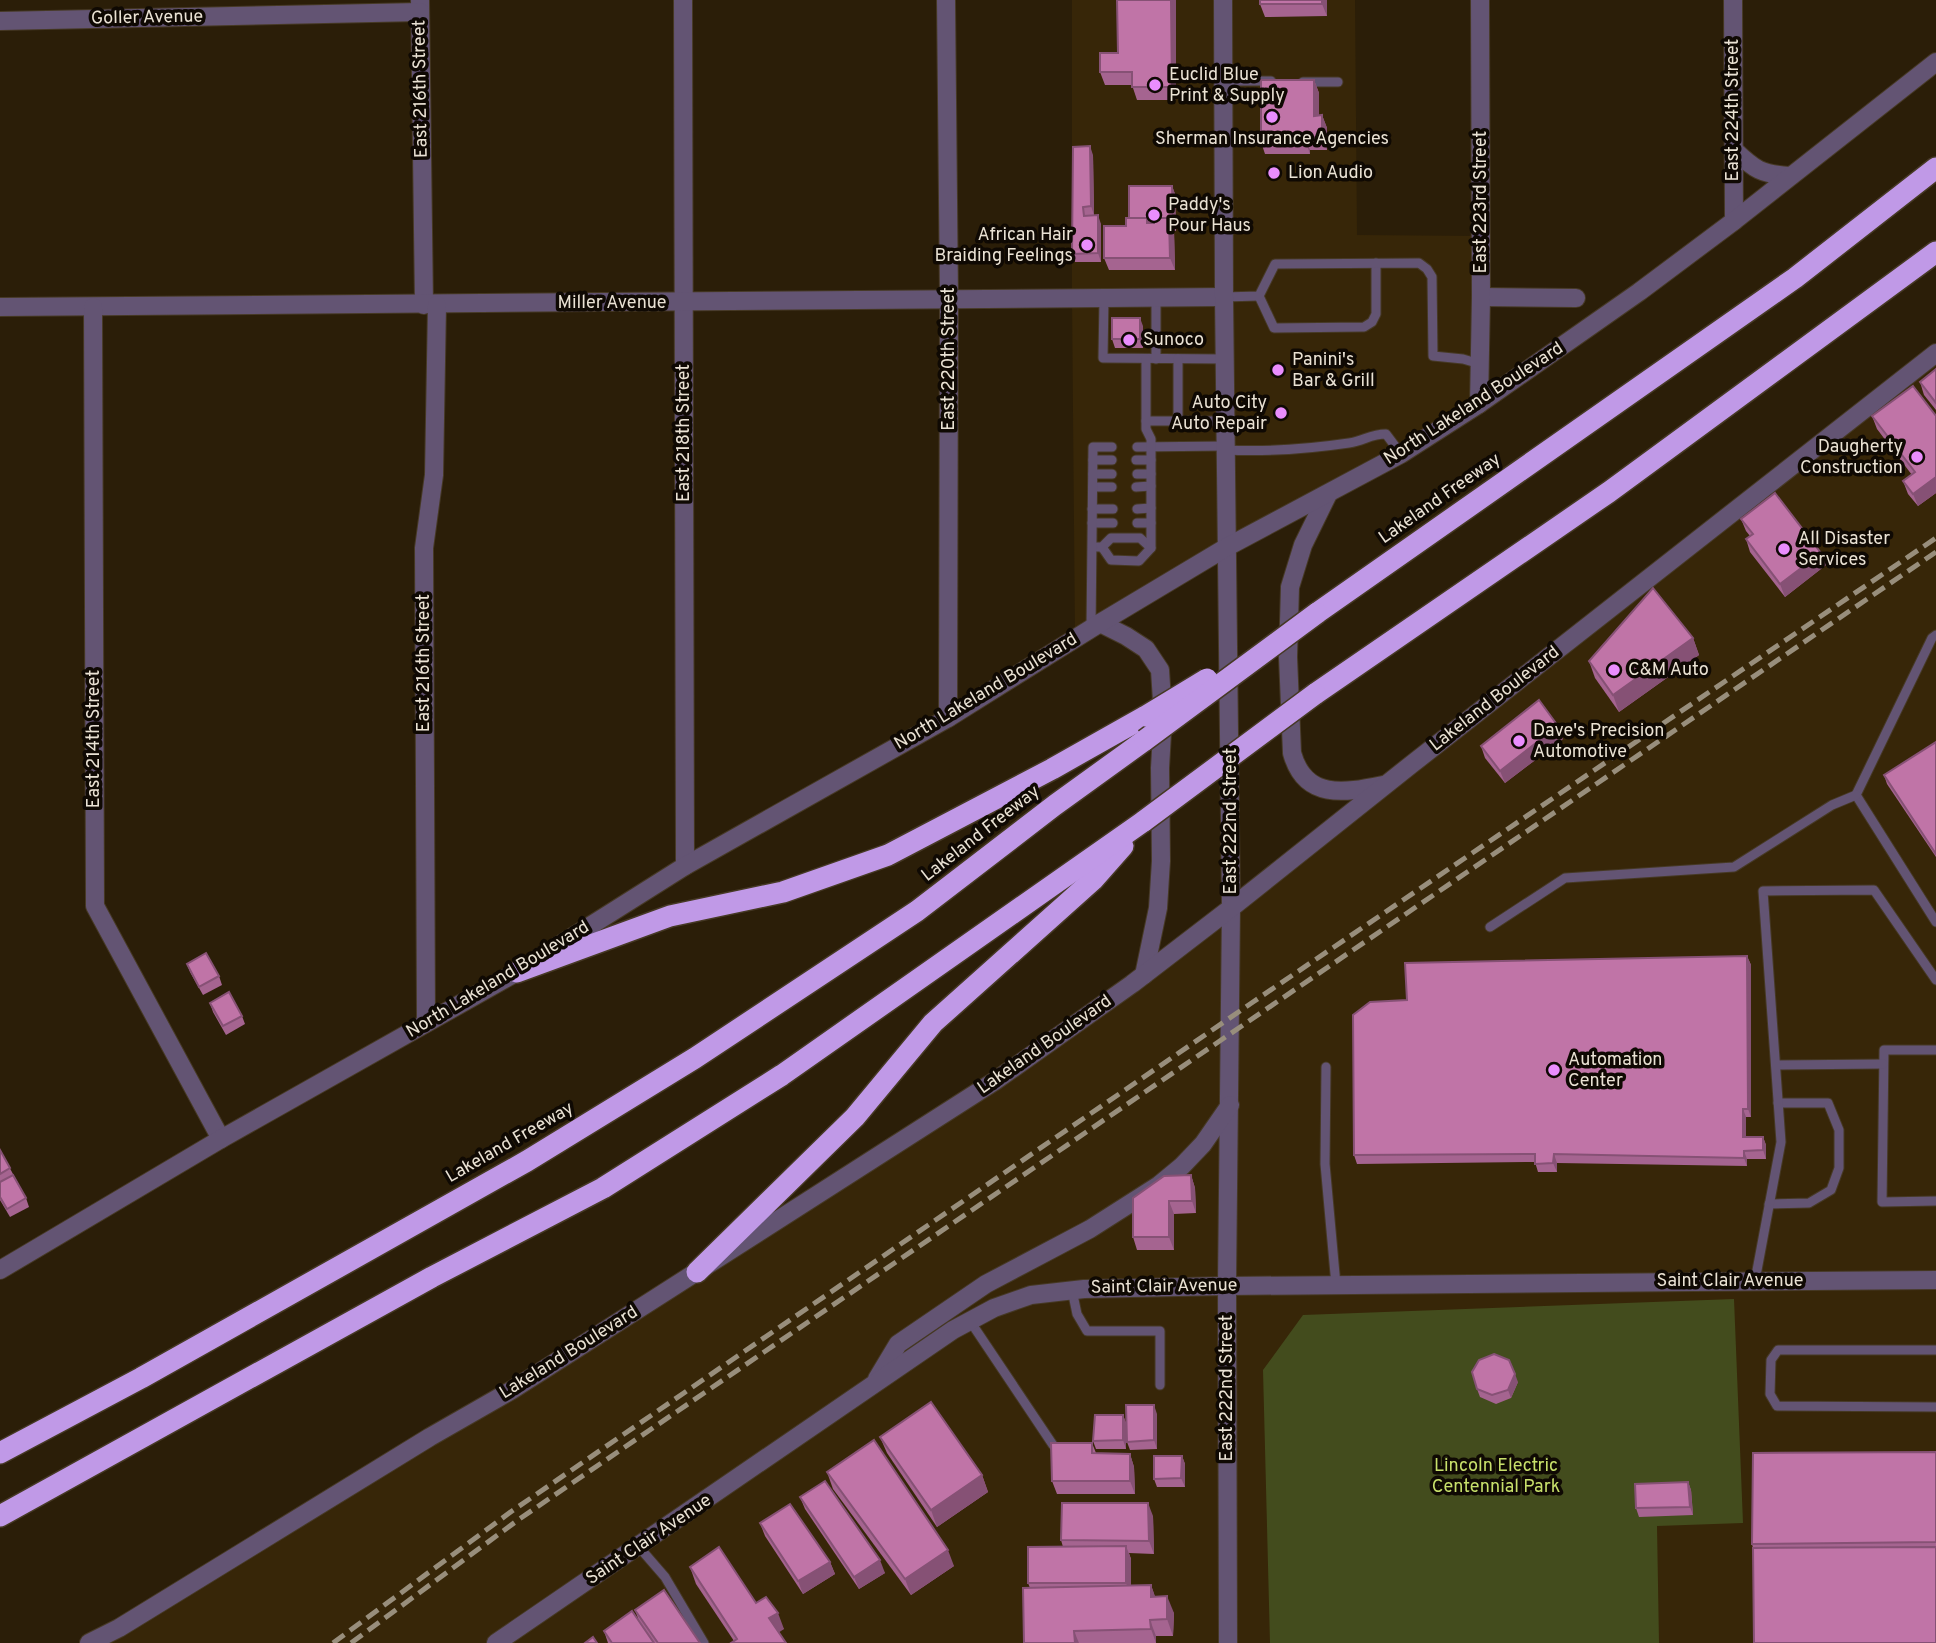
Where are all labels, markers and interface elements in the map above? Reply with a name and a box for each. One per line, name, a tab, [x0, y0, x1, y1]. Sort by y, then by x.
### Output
street label: Goller Avenue	[91, 6, 203, 30]
street label: East 216th Street	[408, 20, 434, 158]
street label: East 224th Street	[1722, 39, 1745, 181]
place label: Euclid Blue Print & Supply	[1169, 64, 1285, 108]
marker: Euclid Blue Print & Supply	[1147, 77, 1163, 93]
marker: Sherman Insurance Agencies	[1264, 109, 1280, 125]
place label: Sherman Insurance Agencies	[1155, 128, 1389, 151]
street label: East 223rd Street	[1470, 131, 1493, 273]
place label: Lion Audio	[1288, 162, 1373, 185]
marker: Lion Audio	[1266, 165, 1282, 181]
place label: Paddy's Pour Haus	[1168, 194, 1251, 238]
marker: Paddy's Pour Haus	[1146, 207, 1162, 223]
place label: African Hair Braiding Feelings	[934, 224, 1073, 268]
marker: African Hair Braiding Feelings	[1079, 237, 1095, 253]
street label: East 220th Street	[938, 287, 961, 431]
street label: Miller Avenue	[557, 292, 667, 315]
place label: Sunoco	[1143, 329, 1204, 352]
marker: Sunoco	[1121, 332, 1137, 348]
street label: North Lakeland Boulevard	[1380, 337, 1568, 471]
place label: Panini's Bar & Grill	[1292, 349, 1375, 393]
marker: Panini's Bar & Grill	[1270, 362, 1286, 378]
street label: East 218th Street	[673, 364, 696, 502]
place label: Auto City Auto Repair	[1171, 392, 1267, 436]
marker: Auto City Auto Repair	[1273, 405, 1289, 421]
place label: Daugherty Construction	[1800, 436, 1903, 480]
street label: Lakeland Freeway	[1374, 448, 1506, 550]
marker: Daugherty Construction	[1909, 449, 1925, 465]
place label: All Disaster Services	[1798, 528, 1890, 572]
marker: All Disaster Services	[1776, 541, 1792, 557]
street label: East 216th Street	[413, 594, 436, 732]
street label: North Lakeland Boulevard	[890, 628, 1082, 756]
street label: Lakeland Boulevard	[1425, 641, 1565, 757]
place label: C&M Auto	[1628, 659, 1709, 682]
marker: C&M Auto	[1606, 662, 1622, 678]
street label: East 214th Street	[83, 670, 106, 808]
place label: Dave's Precision Automotive	[1533, 720, 1664, 764]
marker: Dave's Precision Automotive	[1511, 733, 1527, 749]
street label: East 222nd Street	[1220, 748, 1243, 894]
street label: Lakeland Freeway	[917, 781, 1045, 887]
street label: North Lakeland Boulevard	[402, 916, 594, 1044]
street label: Lakeland Boulevard	[973, 990, 1117, 1100]
place label: Automation Center	[1568, 1049, 1662, 1093]
marker: Automation Center	[1546, 1062, 1562, 1078]
street label: Lakeland Freeway	[442, 1097, 578, 1189]
street label: Saint Clair Avenue	[1657, 1270, 1803, 1293]
street label: Saint Clair Avenue	[1090, 1274, 1238, 1300]
street label: Lakeland Boulevard	[496, 1301, 642, 1405]
street label: East 222nd Street	[1216, 1315, 1239, 1461]
park label: Lincoln Electric Centennial Park	[1432, 1455, 1560, 1499]
street label: Saint Clair Avenue	[582, 1489, 716, 1591]

